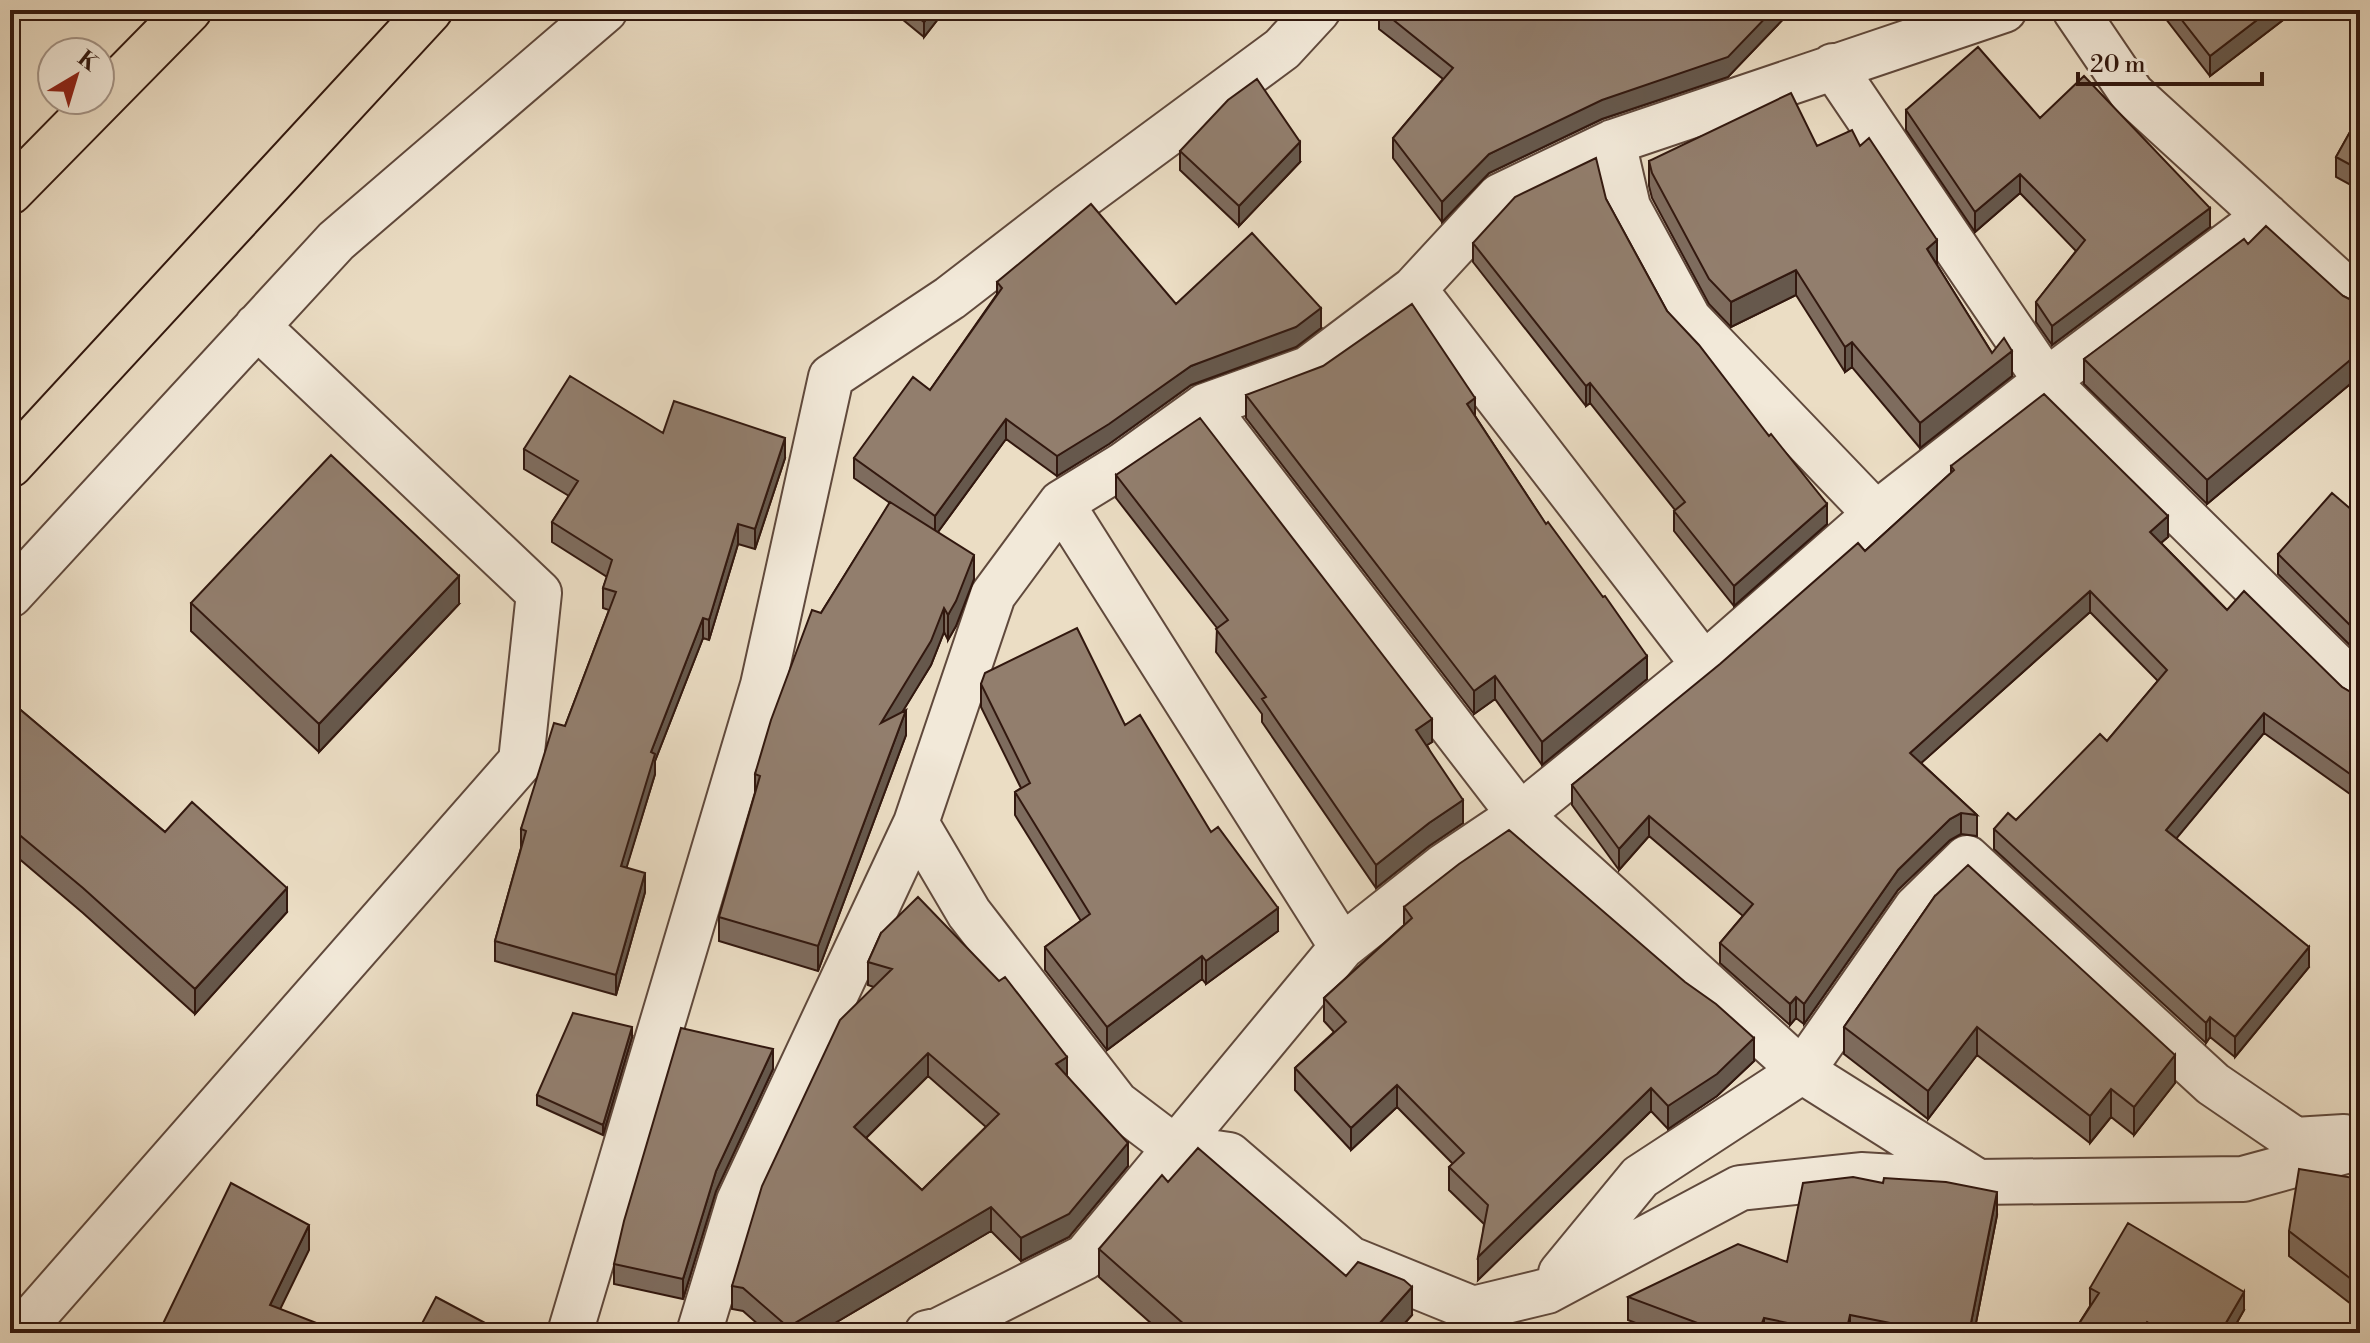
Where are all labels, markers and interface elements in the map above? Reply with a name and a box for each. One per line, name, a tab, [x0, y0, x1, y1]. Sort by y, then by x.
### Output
north arrow	[36, 36, 116, 116]
scale bar	[2078, 36, 2262, 86]
text: K	[72, 45, 104, 78]
text: 20 m	[2090, 50, 2146, 80]

